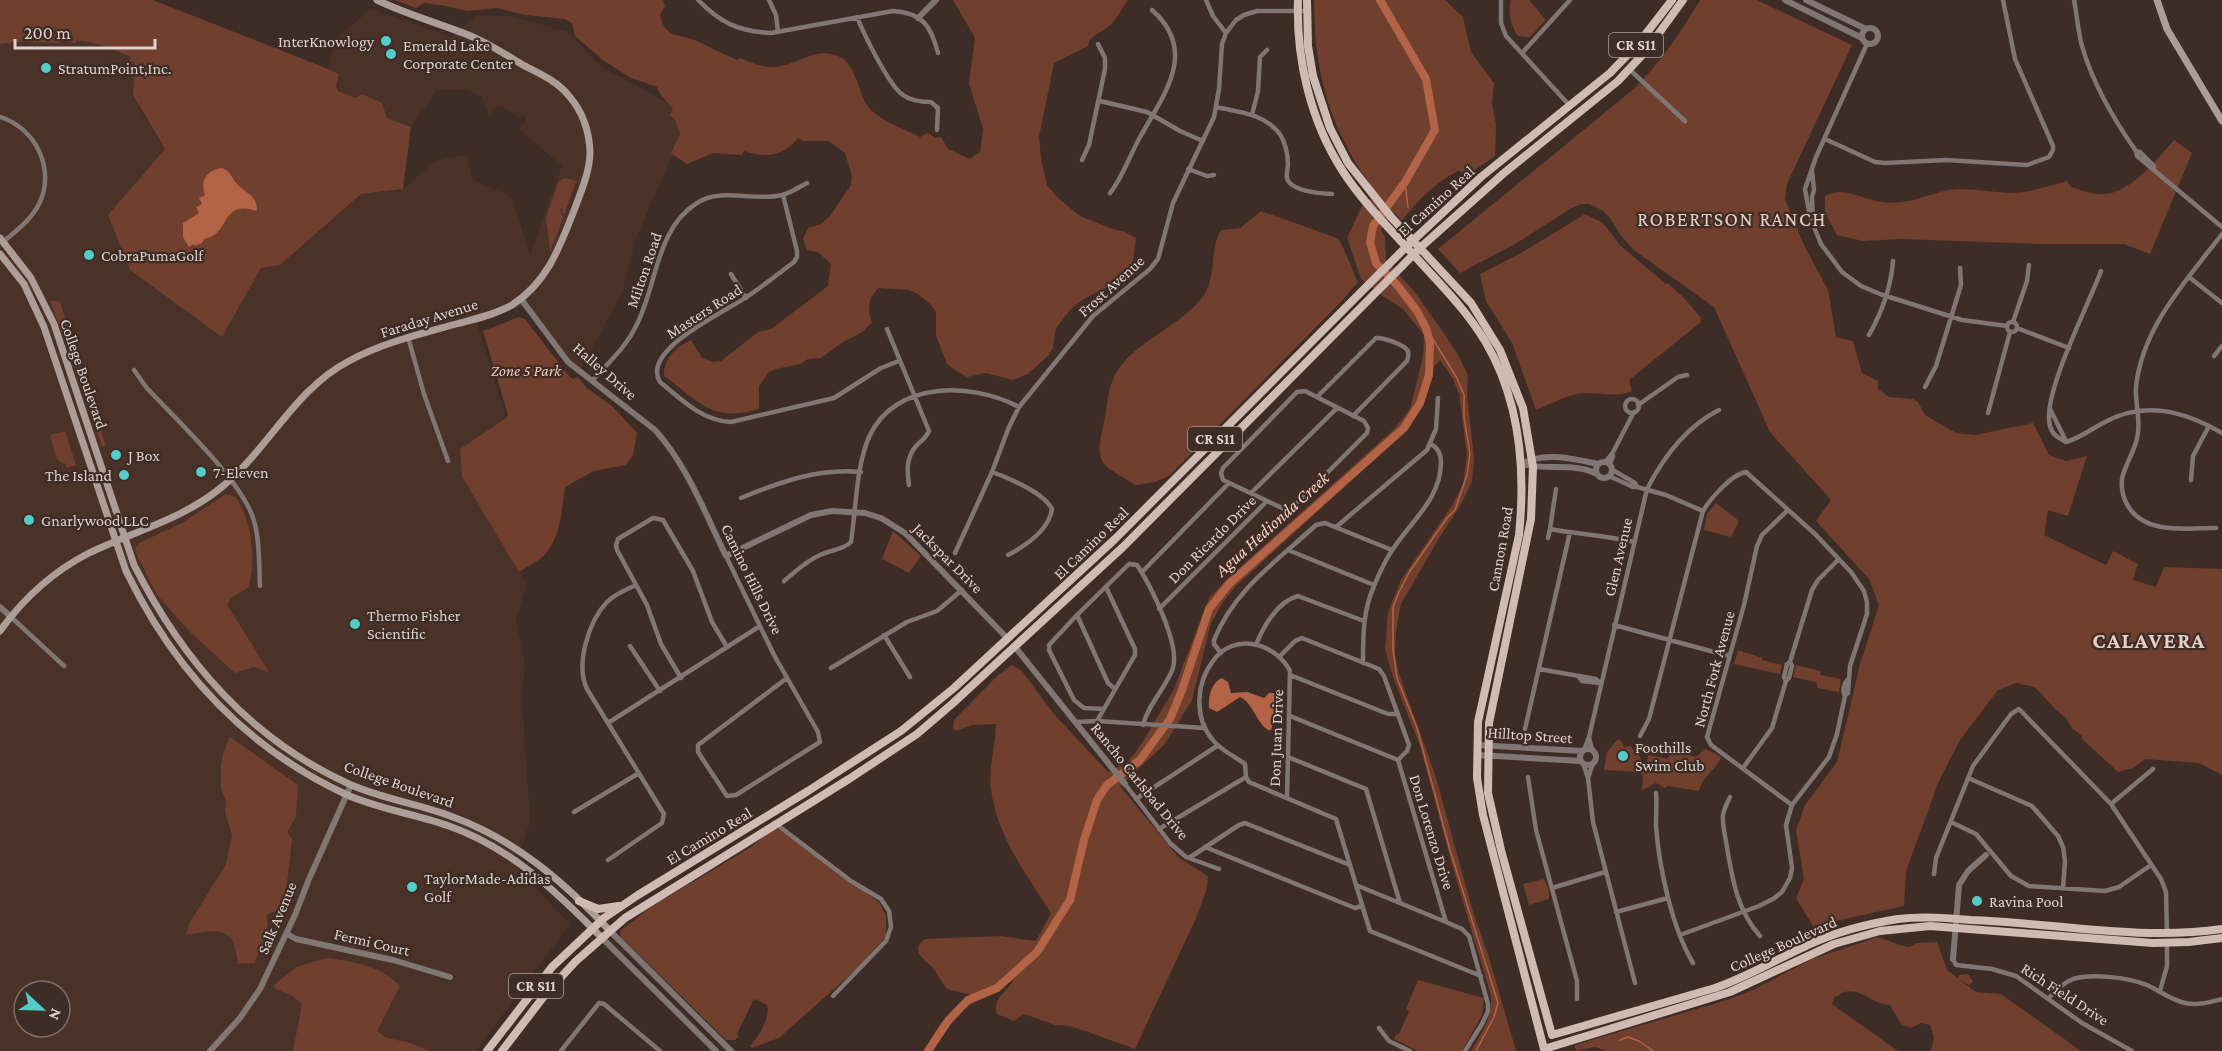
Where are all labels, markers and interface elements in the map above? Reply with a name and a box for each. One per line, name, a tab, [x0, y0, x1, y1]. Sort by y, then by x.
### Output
scale bar	[15, 12, 154, 50]
text: 200 m	[24, 23, 71, 43]
place label: InterKnowlogy	[278, 33, 375, 51]
road number: CR S11	[1609, 33, 1663, 57]
marker: InterKnowlogy	[379, 34, 393, 48]
place label: Emerald Lake Corporate Center	[403, 37, 514, 73]
marker: Emerald Lake Corporate Center	[384, 47, 398, 61]
place label: StratumPoint,Inc.	[58, 60, 171, 77]
marker: StratumPoint,Inc.	[39, 61, 53, 75]
street label: El Camino Real	[1394, 162, 1478, 240]
district label: ROBERTSON RANCH	[1637, 208, 1827, 230]
street label: Milton Road	[623, 229, 665, 310]
place label: CobraPumaGolf	[101, 247, 204, 264]
marker: CobraPumaGolf	[82, 248, 96, 262]
street label: Frost Avenue	[1075, 252, 1147, 320]
street label: Masters Road	[663, 280, 745, 342]
street label: Faraday Avenue	[378, 295, 480, 342]
street label: College Boulevard	[56, 317, 111, 432]
street label: Halley Drive	[569, 339, 640, 404]
park label: Zone 5 Park	[491, 362, 562, 379]
road number: CR S11	[1188, 427, 1242, 451]
place label: J Box	[126, 447, 160, 465]
marker: J Box	[109, 448, 123, 462]
place label: 7-Eleven	[213, 464, 269, 481]
marker: 7-Eleven	[194, 465, 208, 479]
place label: The Island	[45, 467, 113, 484]
water label: Agua Hedionda Creek	[1210, 467, 1334, 581]
marker: The Island	[117, 468, 131, 482]
street label: Don Ricardo Drive	[1165, 492, 1259, 586]
street label: El Camino Real	[1050, 503, 1132, 583]
street label: Cannon Road	[1484, 505, 1516, 593]
place label: Gnarlywood LLC	[41, 512, 149, 530]
marker: Gnarlywood LLC	[22, 513, 36, 527]
street label: Glen Avenue	[1601, 516, 1635, 598]
street label: Jackspar Drive	[907, 518, 986, 597]
street label: Camino Hills Drive	[718, 521, 786, 637]
place label: Thermo Fisher Scientific	[367, 607, 461, 642]
street label: North Fork Avenue	[1690, 609, 1738, 729]
marker: Thermo Fisher Scientific	[348, 617, 362, 631]
district label: CALAVERA	[2092, 628, 2206, 653]
street label: Don Juan Drive	[1266, 689, 1287, 787]
street label: Rancho Carlsbad Drive	[1088, 719, 1192, 843]
street label: Hilltop Street	[1487, 724, 1574, 747]
place label: Foothills Swim Club	[1635, 739, 1704, 774]
marker: Foothills Swim Club	[1616, 749, 1630, 763]
street label: College Boulevard	[341, 757, 457, 812]
street label: Don Lorenzo Drive	[1406, 772, 1458, 892]
street label: El Camino Real	[663, 804, 755, 868]
place label: TaylorMade-Adidas Golf	[424, 870, 551, 905]
street label: Salk Avenue	[254, 879, 300, 957]
marker: TaylorMade-Adidas Golf	[405, 880, 419, 894]
place label: Ravina Pool	[1989, 893, 2063, 910]
marker: Ravina Pool	[1970, 894, 1984, 908]
street label: College Boulevard	[1727, 913, 1840, 976]
street label: Fermi Court	[333, 925, 412, 959]
street label: Rich Field Drive	[2018, 959, 2112, 1029]
road number: CR S11	[509, 974, 563, 998]
north arrow	[12, 979, 72, 1039]
text: N	[45, 1006, 65, 1023]

